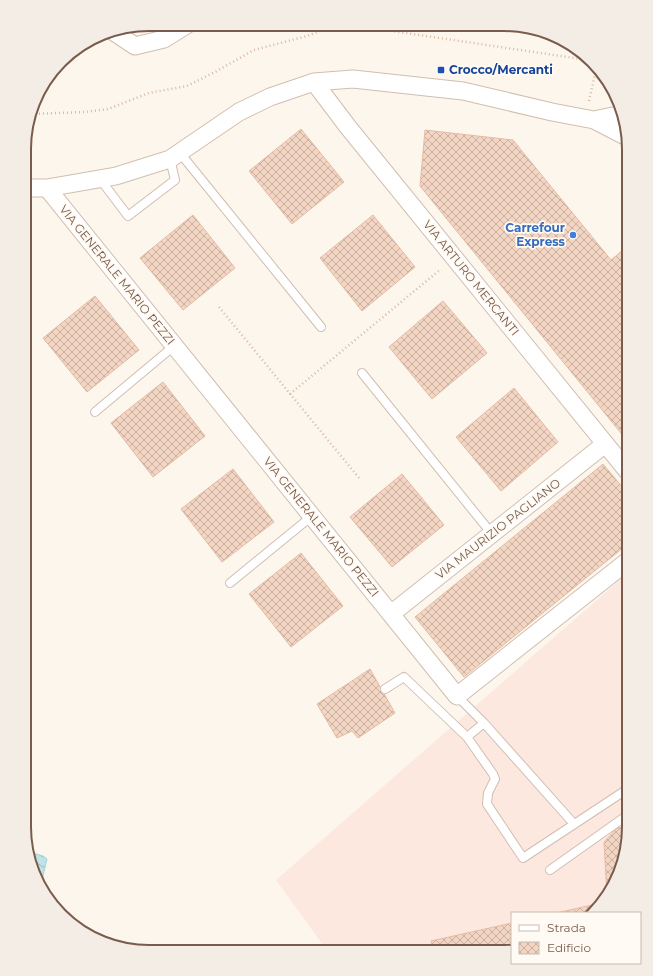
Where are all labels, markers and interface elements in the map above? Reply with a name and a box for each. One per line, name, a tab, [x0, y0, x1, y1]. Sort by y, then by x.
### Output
place label: Crocco/Mercanti	[449, 62, 553, 77]
marker: Crocco/Mercanti	[436, 65, 446, 75]
street label: VIA GENERALE MARIO PEZZI	[56, 202, 178, 348]
street label: VIA ARTURO MERCANTI	[420, 217, 523, 338]
place label: Carrefour Express	[505, 220, 566, 249]
marker: Carrefour Express	[568, 230, 578, 240]
street label: VIA GENERALE MARIO PEZZI	[260, 454, 382, 600]
street label: VIA MAURIZIO PAGLIANO	[432, 475, 563, 582]
legend	[511, 912, 641, 964]
text: Strada	[547, 920, 586, 935]
text: Edificio	[547, 940, 591, 955]

